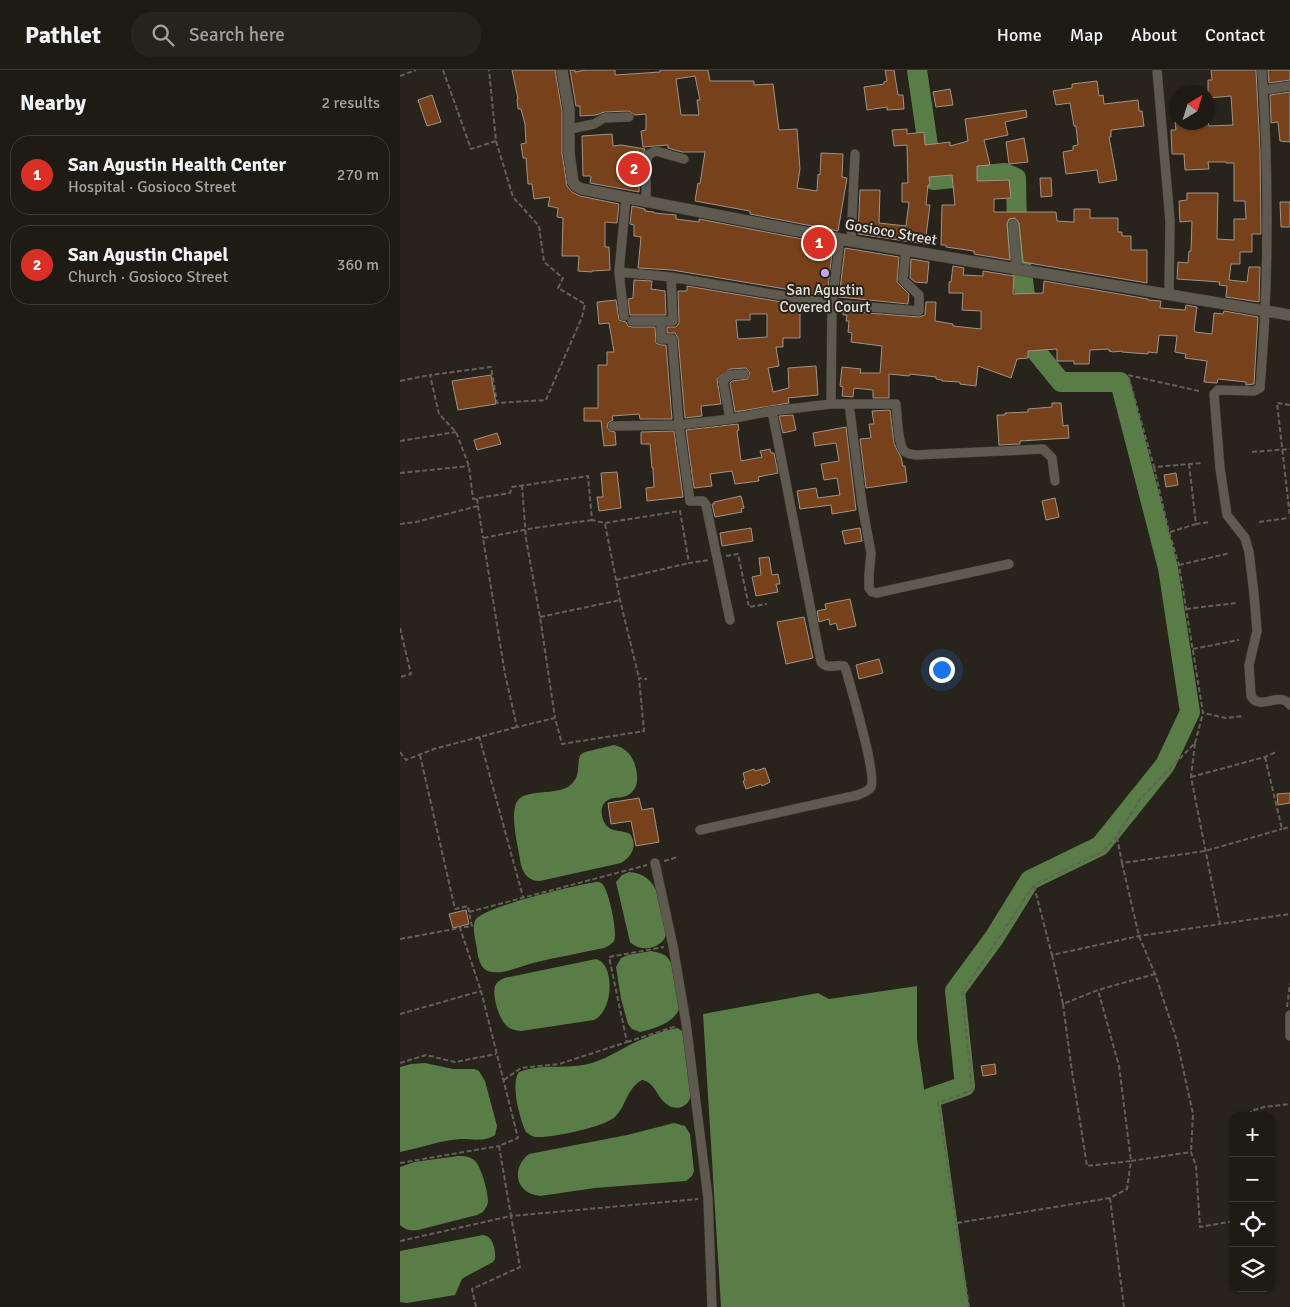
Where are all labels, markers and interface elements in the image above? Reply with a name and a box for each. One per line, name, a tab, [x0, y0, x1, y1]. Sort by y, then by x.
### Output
search box	[131, 12, 481, 57]
text: Pathlet	[25, 20, 101, 50]
icon: search	[149, 21, 177, 49]
text: Search here	[189, 23, 285, 47]
text: Home	[997, 24, 1042, 46]
text: Map	[1070, 24, 1103, 46]
text: About	[1131, 24, 1177, 46]
text: Contact	[1205, 24, 1265, 46]
north arrow	[1170, 85, 1215, 130]
text: Nearby	[20, 90, 86, 116]
text: 2 results	[321, 93, 380, 113]
pin: 2	[618, 150, 650, 188]
text: San Agustin Health Center	[68, 153, 286, 177]
text: 1	[33, 165, 41, 185]
text: 270 m	[337, 165, 379, 185]
text: Hospital · Gosioco Street	[68, 177, 236, 197]
street label: Gosioco Street	[844, 215, 938, 249]
pin: 1	[803, 224, 835, 262]
text: San Agustin Chapel	[68, 243, 228, 267]
text: 2	[33, 255, 41, 275]
text: 360 m	[337, 255, 379, 275]
text: Church · Gosioco Street	[68, 267, 228, 287]
marker: San Agustin Covered Court	[819, 267, 831, 279]
place label: San Agustin Covered Court	[780, 281, 870, 316]
your location	[929, 657, 955, 683]
map controls	[1230, 1112, 1275, 1292]
button: +	[1230, 1112, 1275, 1157]
button: −	[1230, 1157, 1275, 1202]
button: locate	[1230, 1202, 1275, 1247]
button: layers	[1230, 1247, 1275, 1292]

